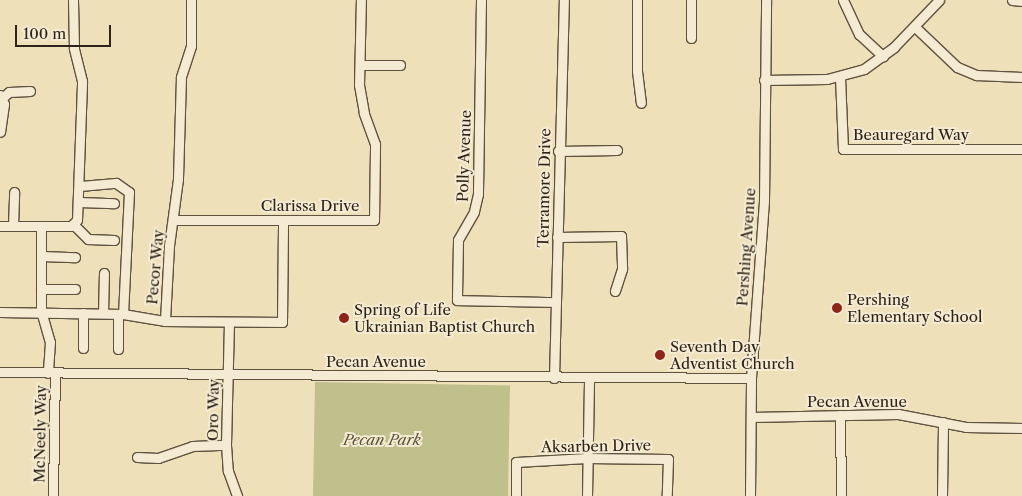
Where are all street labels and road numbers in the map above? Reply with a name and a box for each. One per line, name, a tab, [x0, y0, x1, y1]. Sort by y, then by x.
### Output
street label: Polly Avenue	[453, 109, 475, 203]
street label: Beauregard Way	[853, 126, 969, 144]
street label: Terramore Drive	[534, 128, 554, 248]
street label: Pershing Avenue	[733, 187, 759, 307]
street label: Clarissa Drive	[261, 197, 359, 215]
street label: Pecor Way	[143, 228, 167, 306]
street label: Pecan Avenue	[326, 353, 426, 371]
street label: Oro Way	[203, 378, 223, 442]
street label: McNeely Way	[30, 384, 50, 484]
street label: Pecan Avenue	[807, 393, 907, 411]
street label: Aksarben Drive	[541, 436, 651, 456]

